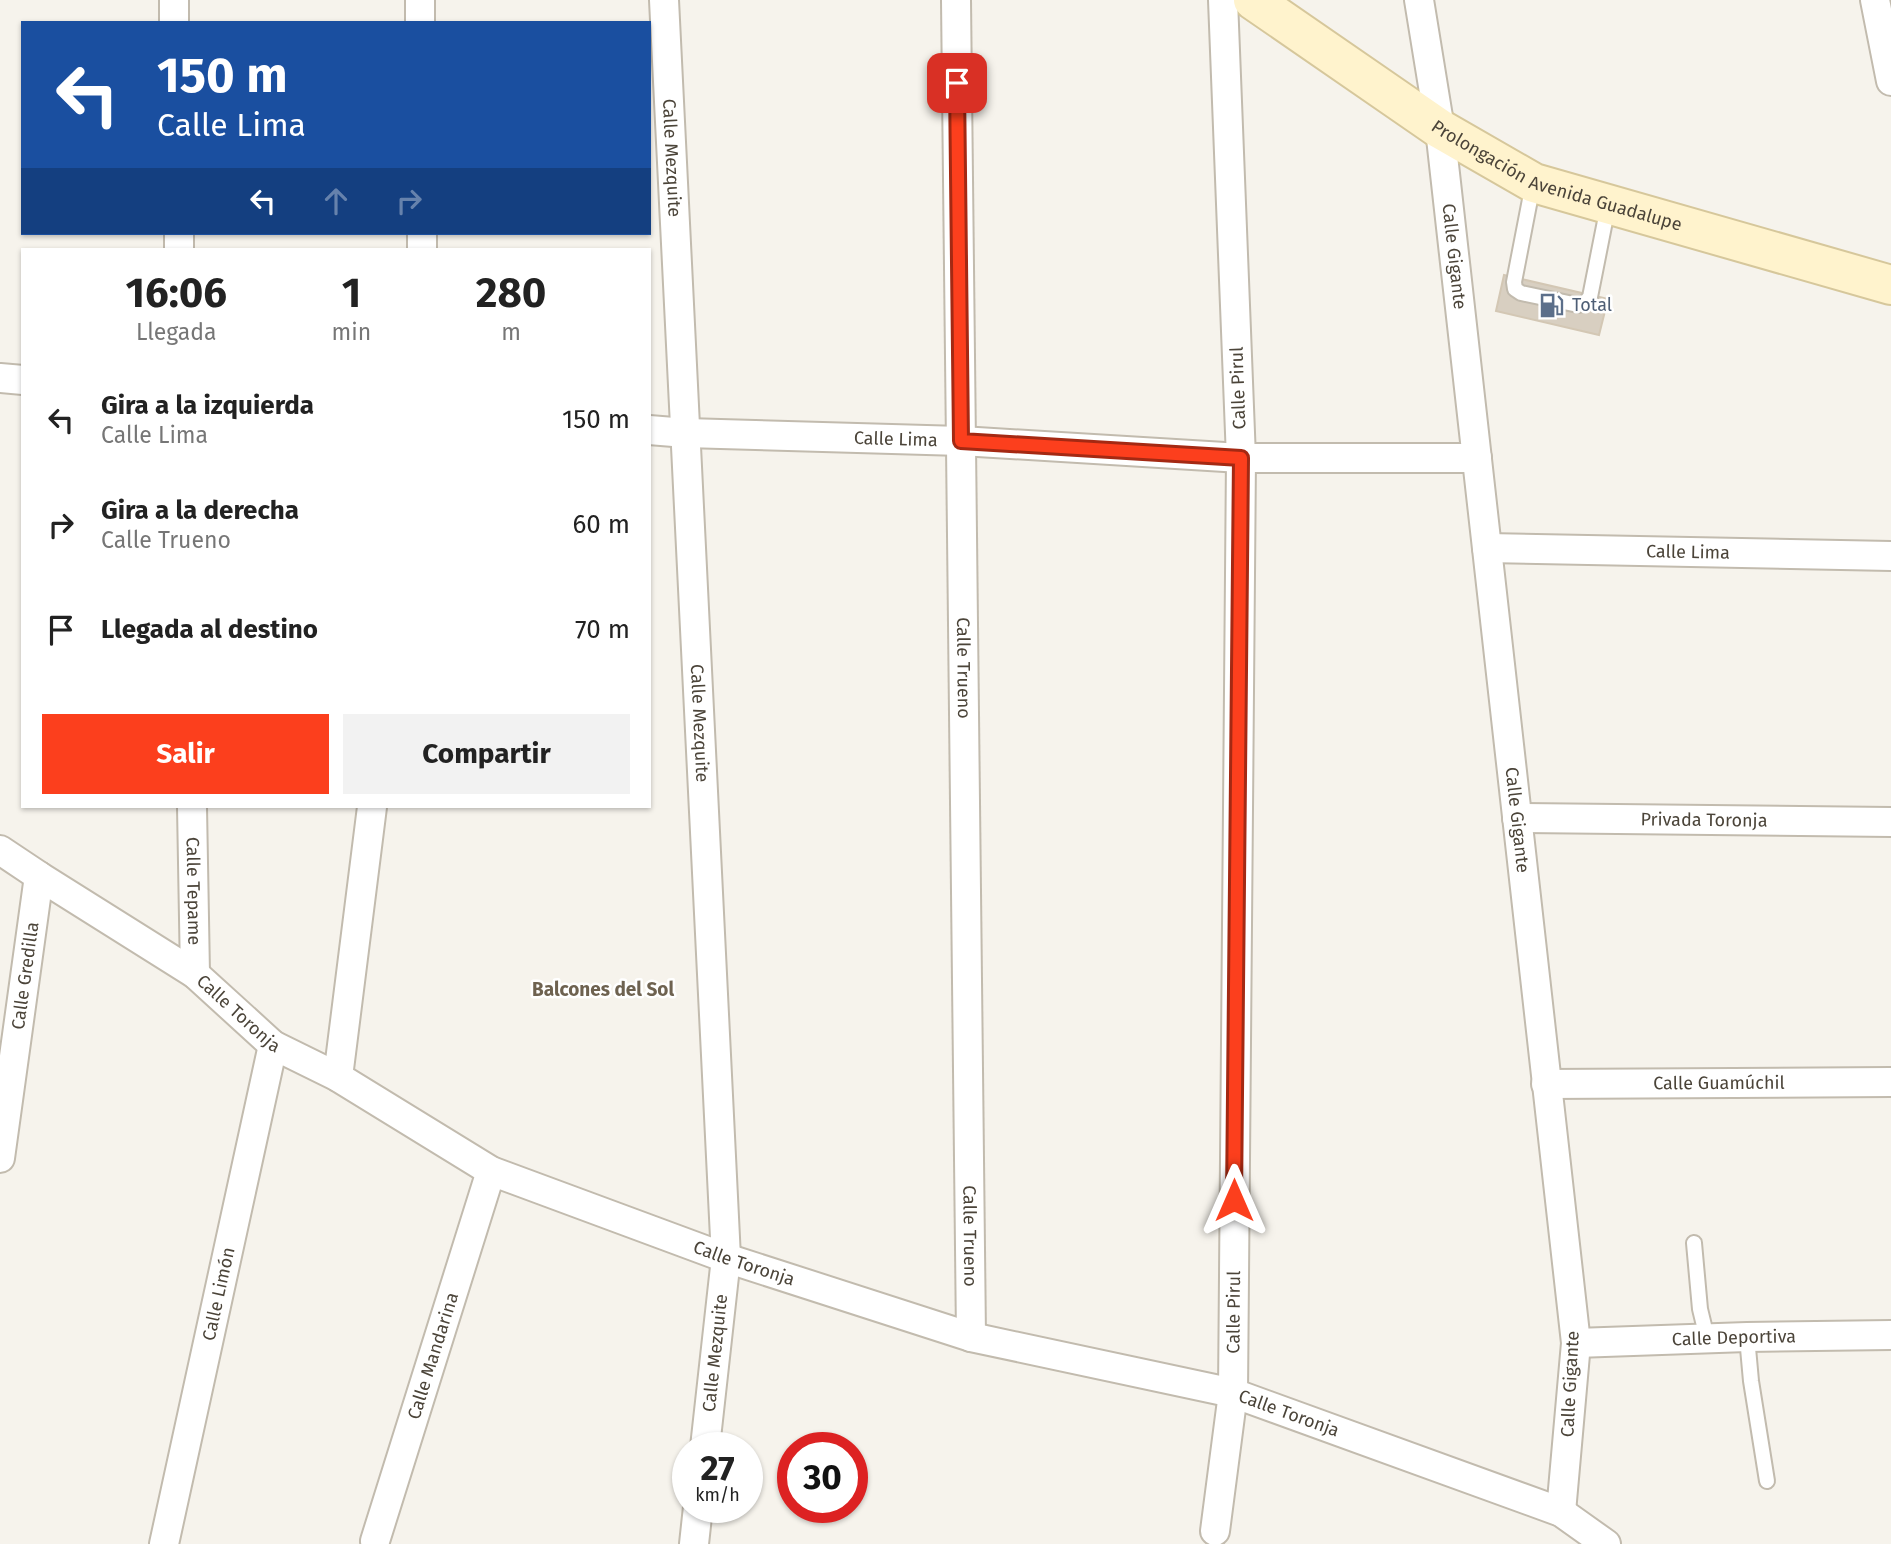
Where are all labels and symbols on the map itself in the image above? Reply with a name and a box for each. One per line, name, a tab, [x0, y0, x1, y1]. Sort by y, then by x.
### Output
pin	[927, 53, 987, 113]
street label: Calle Mezquite	[658, 98, 686, 217]
street label: Prolongación Avenida Guadalupe	[1427, 115, 1684, 236]
street label: Calle Gigante	[1437, 202, 1471, 311]
fuel station icon: Total	[1538, 291, 1566, 319]
place label: Total	[1572, 294, 1612, 316]
street label: Calle Pirul	[1226, 346, 1250, 430]
street label: Calle Lima	[854, 427, 938, 451]
street label: Calle Lima	[1646, 540, 1730, 564]
street label: Calle Trueno	[952, 617, 975, 719]
street label: Calle Mezquite	[686, 663, 714, 783]
street label: Calle Gigante	[1501, 766, 1534, 874]
street label: Privada Toronja	[1640, 808, 1768, 832]
street label: Calle Tepame	[182, 837, 205, 945]
street label: Calle Gredilla	[7, 921, 44, 1031]
street label: Calle Toronja	[192, 970, 284, 1058]
district label: Balcones del Sol	[532, 978, 674, 1001]
street label: Calle Guamúchil	[1653, 1072, 1785, 1094]
position arrow	[1197, 1163, 1271, 1237]
street label: Calle Trueno	[958, 1185, 981, 1287]
street label: Calle Toronja	[690, 1236, 798, 1290]
street label: Calle Limón	[198, 1245, 240, 1343]
street label: Calle Pirul	[1222, 1271, 1245, 1354]
street label: Calle Mandarina	[403, 1290, 463, 1422]
street label: Calle Mezquite	[698, 1293, 732, 1413]
street label: Calle Deportiva	[1671, 1325, 1796, 1351]
street label: Calle Gigante	[1556, 1330, 1584, 1438]
street label: Calle Toronja	[1235, 1385, 1342, 1442]
speed limit sign: 30	[777, 1432, 868, 1523]

